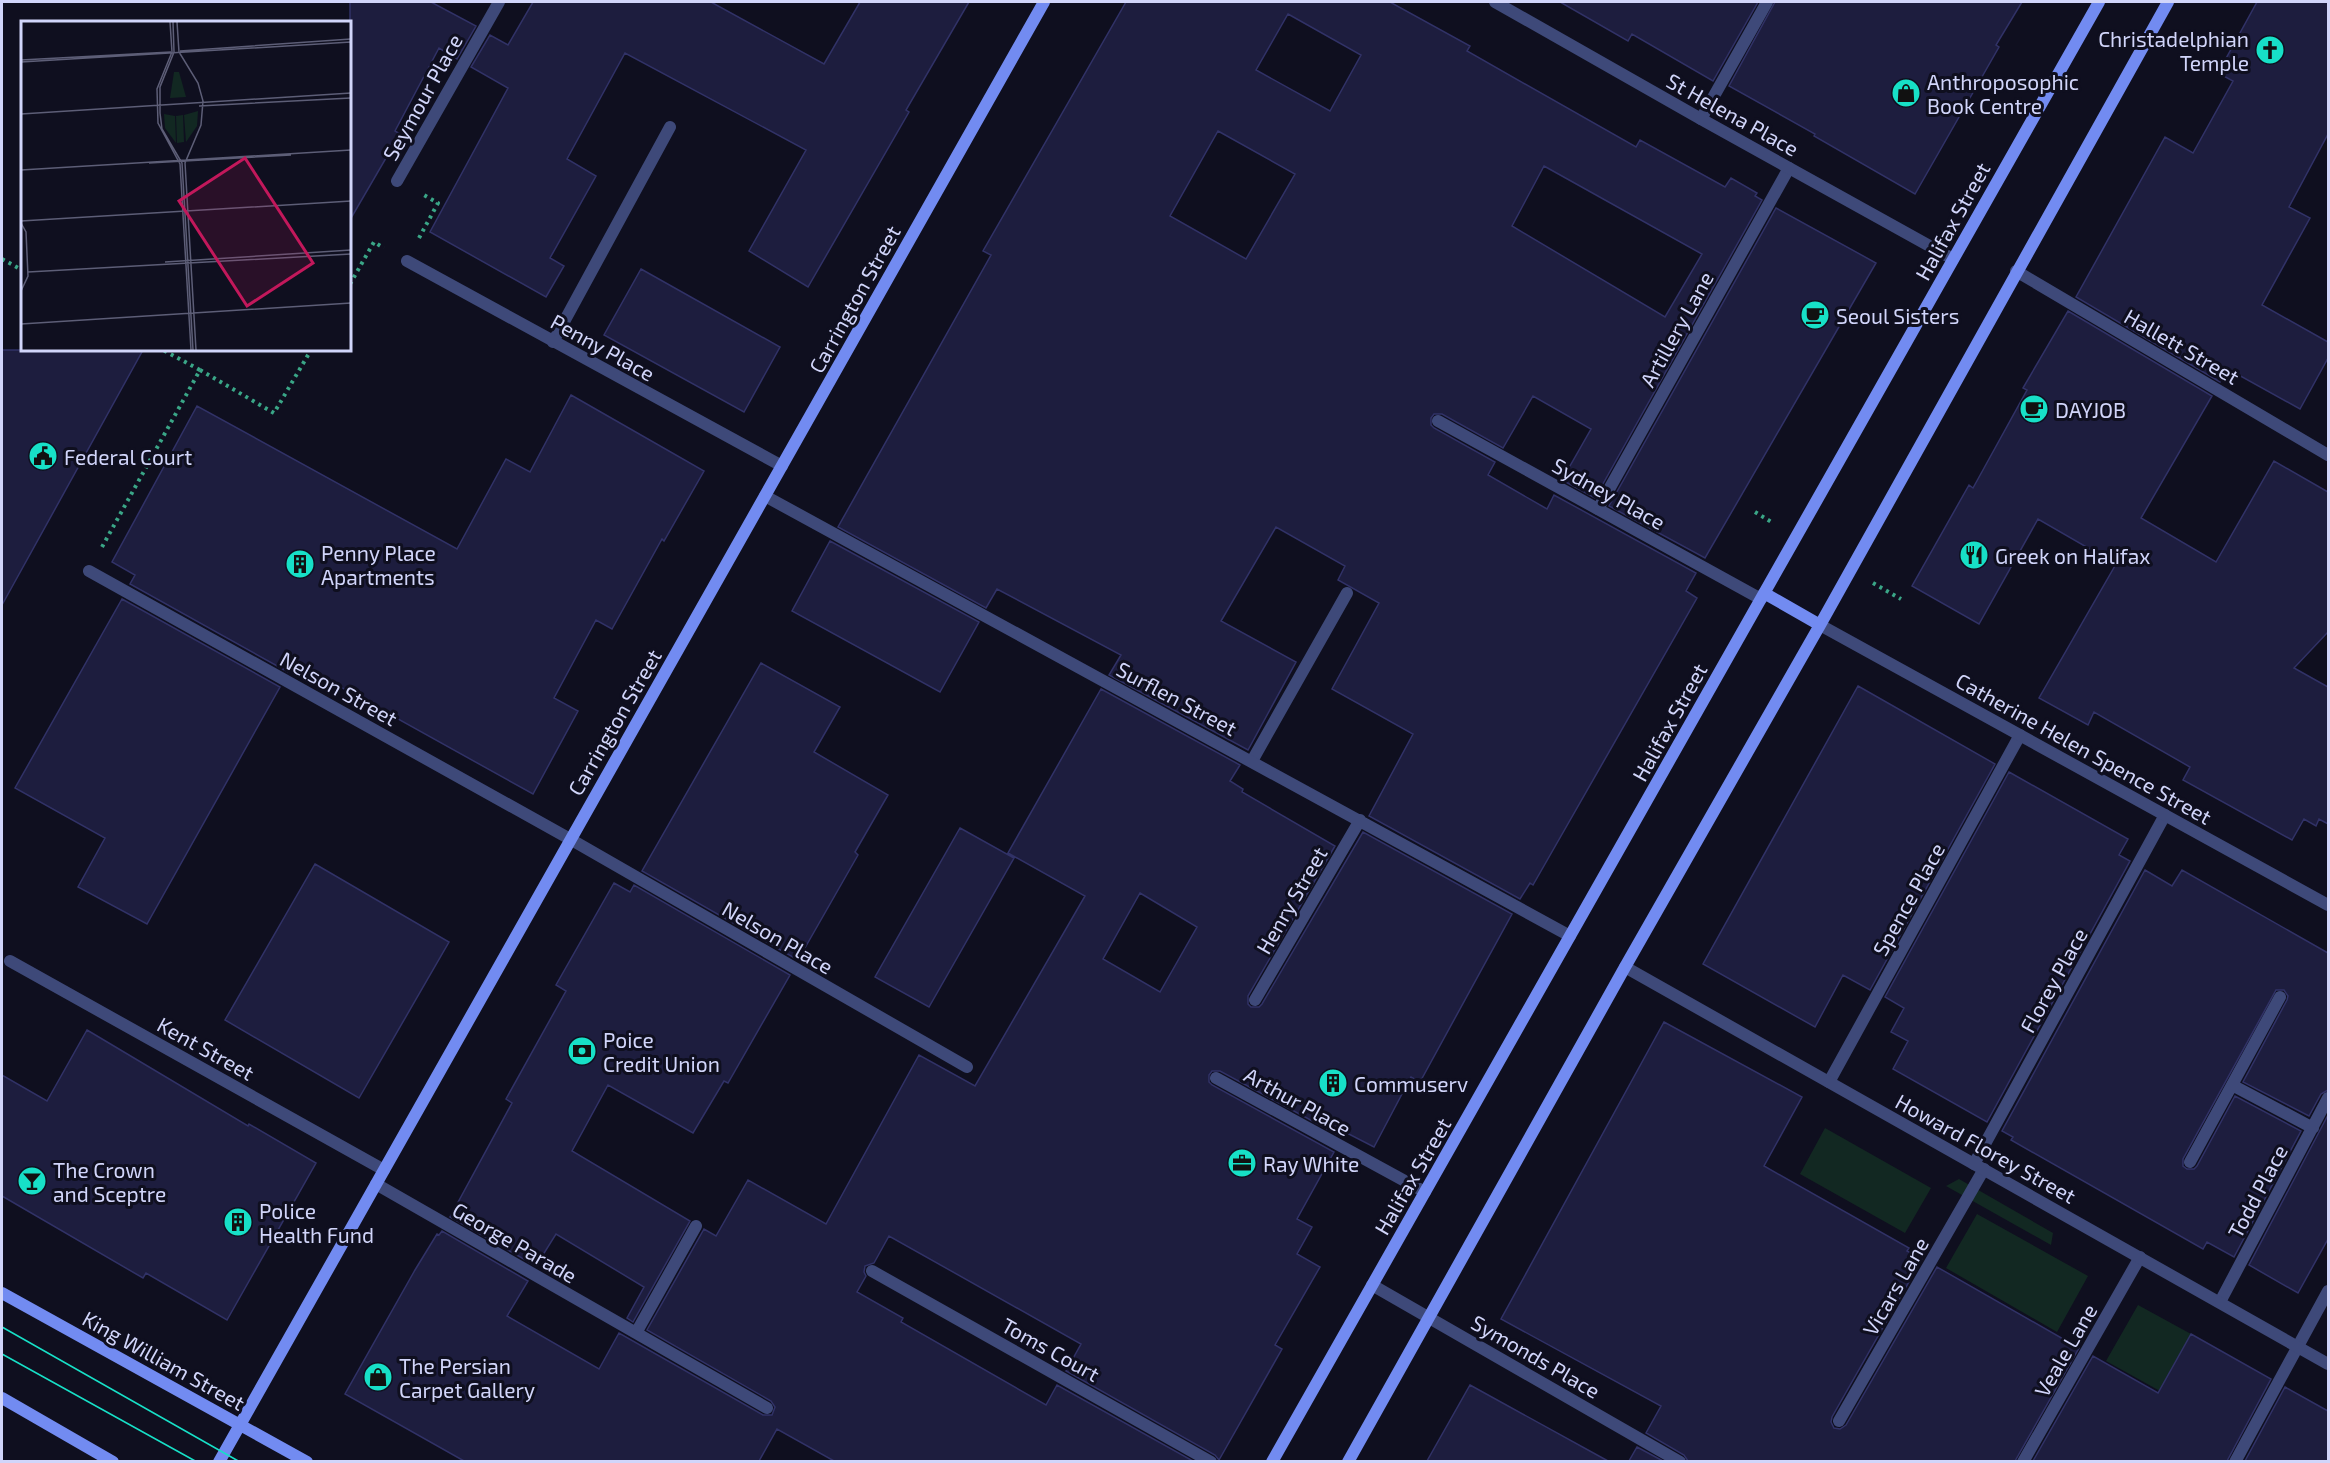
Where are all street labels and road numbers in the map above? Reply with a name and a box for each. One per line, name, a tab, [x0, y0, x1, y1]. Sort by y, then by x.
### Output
street label: Seymour Place	[377, 29, 467, 165]
street label: St Helena Place	[1663, 67, 1803, 161]
street label: Halifax Street	[1909, 158, 1995, 284]
street label: Carrington Street	[803, 221, 905, 377]
street label: Artillery Lane	[1634, 267, 1718, 391]
street label: Hallett Street	[2120, 303, 2244, 389]
street label: Penny Place	[547, 308, 659, 386]
street label: Sydney Place	[1548, 452, 1670, 534]
street label: Carrington Street	[562, 644, 666, 800]
street label: Nelson Street	[276, 646, 402, 730]
street label: Surflen Street	[1113, 656, 1241, 740]
street label: Halifax Street	[1626, 659, 1712, 785]
street label: Catherine Helen Spence Street	[1952, 667, 2216, 829]
street label: Spence Place	[1867, 838, 1949, 960]
street label: Henry Street	[1250, 842, 1332, 958]
street label: Nelson Place	[718, 895, 838, 979]
street label: Florey Place	[2014, 923, 2092, 1037]
street label: Kent Street	[153, 1011, 259, 1085]
street label: Arthur Place	[1240, 1061, 1356, 1141]
street label: Howard Florey Street	[1892, 1088, 2080, 1208]
street label: Halifax Street	[1369, 1113, 1455, 1239]
street label: Todd Place	[2222, 1140, 2292, 1242]
street label: George Parade	[448, 1196, 582, 1288]
street label: Vicars Lane	[1857, 1232, 1933, 1340]
street label: Veale Lane	[2028, 1299, 2102, 1401]
street label: King William Street	[78, 1305, 250, 1415]
street label: Symonds Place	[1467, 1309, 1605, 1403]
street label: Toms Court	[998, 1312, 1104, 1386]

